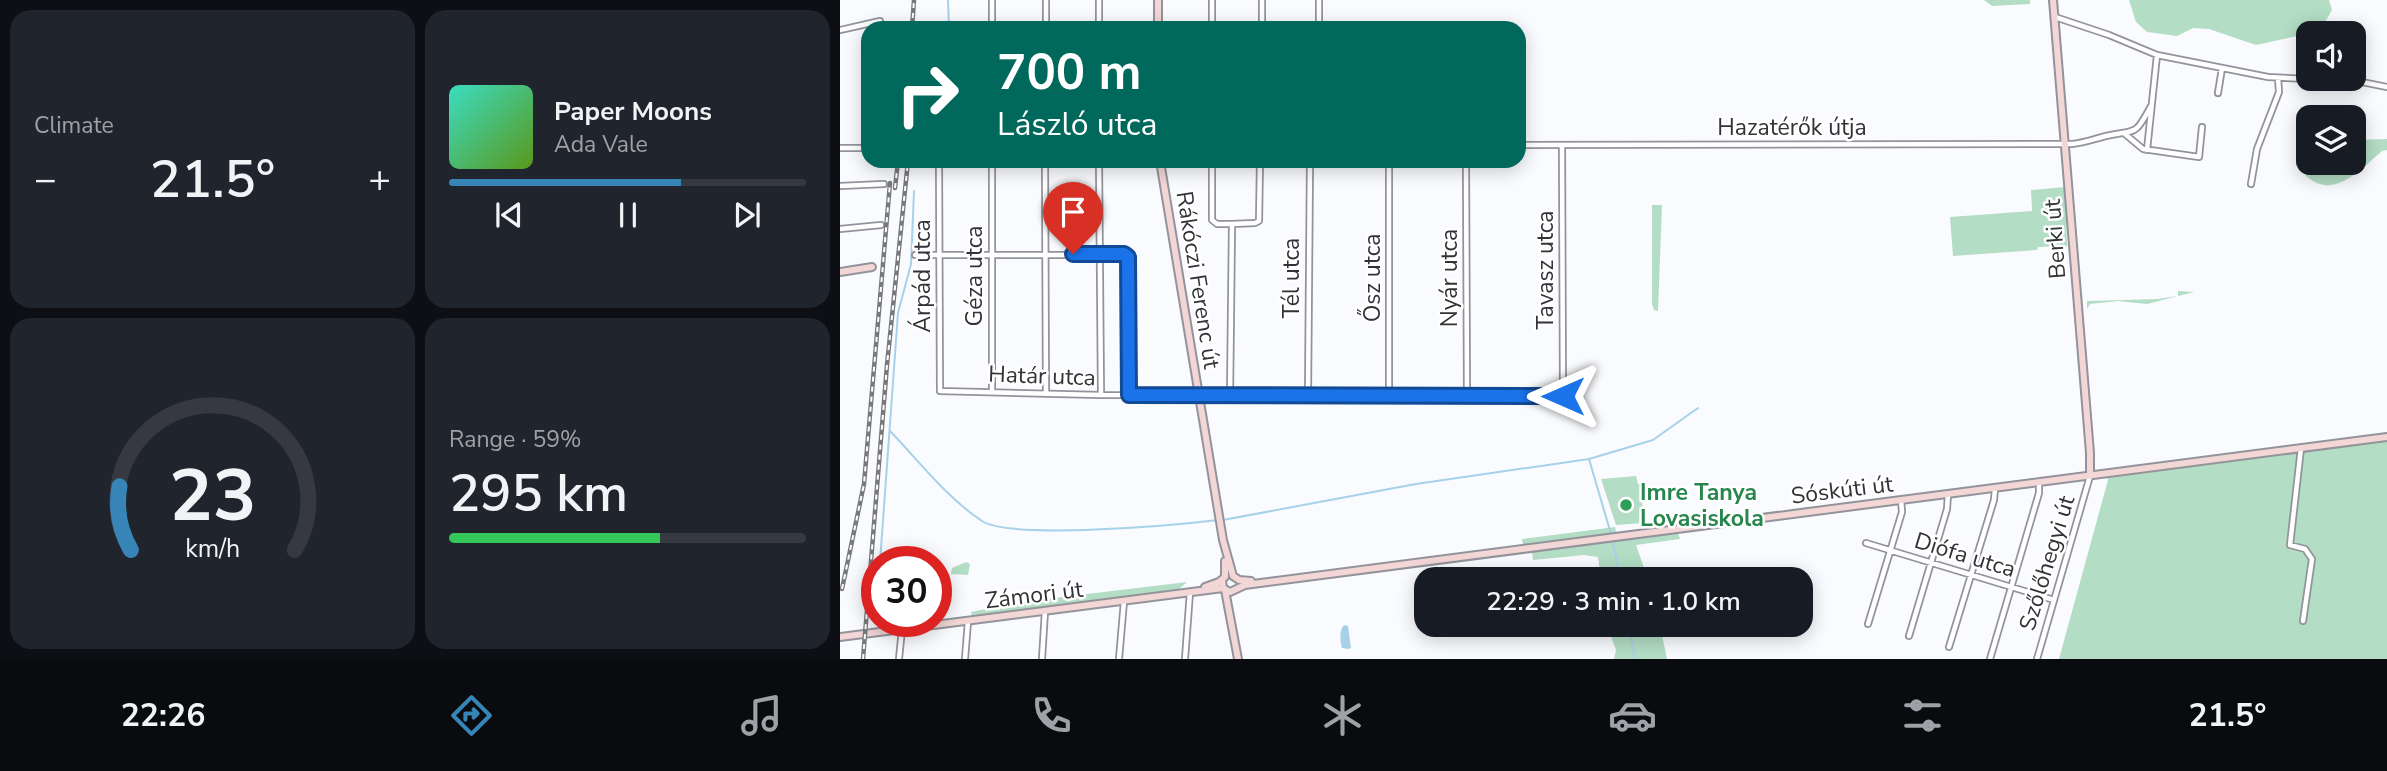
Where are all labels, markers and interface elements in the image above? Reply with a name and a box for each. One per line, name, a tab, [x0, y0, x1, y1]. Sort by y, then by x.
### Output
map controls	[2296, 21, 2366, 175]
button: sound	[2296, 21, 2366, 91]
text: 700 m	[997, 39, 1141, 106]
icon: right	[882, 49, 973, 140]
text: Paper Moons	[554, 94, 712, 129]
text: László utca	[997, 103, 1157, 146]
button: layers	[2296, 105, 2366, 175]
text: Climate	[34, 110, 114, 141]
street label: Hazatérők útja	[1717, 112, 1867, 143]
text: Ada Vale	[554, 129, 648, 160]
text: 21.5°	[150, 144, 275, 215]
text: −	[34, 154, 57, 205]
text: +	[368, 154, 391, 205]
pin	[1043, 182, 1103, 254]
street label: Rákóczi Ferenc út	[1169, 189, 1227, 372]
icon: arrive	[1054, 193, 1092, 231]
icon: previous	[490, 196, 528, 234]
icon: pause	[609, 196, 647, 234]
icon: next	[728, 196, 766, 234]
street label: Berki út	[2037, 197, 2073, 280]
street label: Tavasz utca	[1530, 210, 1561, 330]
street label: Árpád utca	[907, 219, 938, 333]
street label: Géza utca	[959, 225, 990, 327]
street label: Nyár utca	[1434, 229, 1465, 327]
street label: Ősz utca	[1357, 234, 1388, 322]
street label: Tél utca	[1276, 238, 1307, 318]
street label: Határ utca	[988, 359, 1096, 393]
position arrow	[1526, 359, 1600, 433]
text: Range · 59%	[449, 424, 581, 455]
text: 23	[169, 446, 256, 546]
text: 295 km	[449, 458, 628, 529]
street label: Sóskúti út	[1789, 468, 1896, 512]
place label: Imre Tanya Lovasiskola	[1640, 477, 1764, 534]
street label: Szőlőhegyi út	[2012, 491, 2083, 634]
marker: Imre Tanya Lovasiskola	[1618, 497, 1634, 513]
street label: Diófa utca	[1911, 525, 2019, 585]
text: km/h	[185, 531, 240, 565]
speed limit sign: 30	[861, 546, 952, 637]
street label: Zámori út	[983, 574, 1086, 616]
text: 22:29 · 3 min · 1.0 km	[1486, 584, 1741, 619]
icon: directions	[447, 691, 496, 740]
icon: music	[737, 691, 786, 740]
icon: phone	[1027, 691, 1076, 740]
icon: climate	[1318, 691, 1367, 740]
icon: car	[1608, 691, 1657, 740]
icon: filters	[1898, 691, 1947, 740]
text: 22:26	[121, 694, 205, 737]
text: 21.5°	[2189, 694, 2266, 737]

